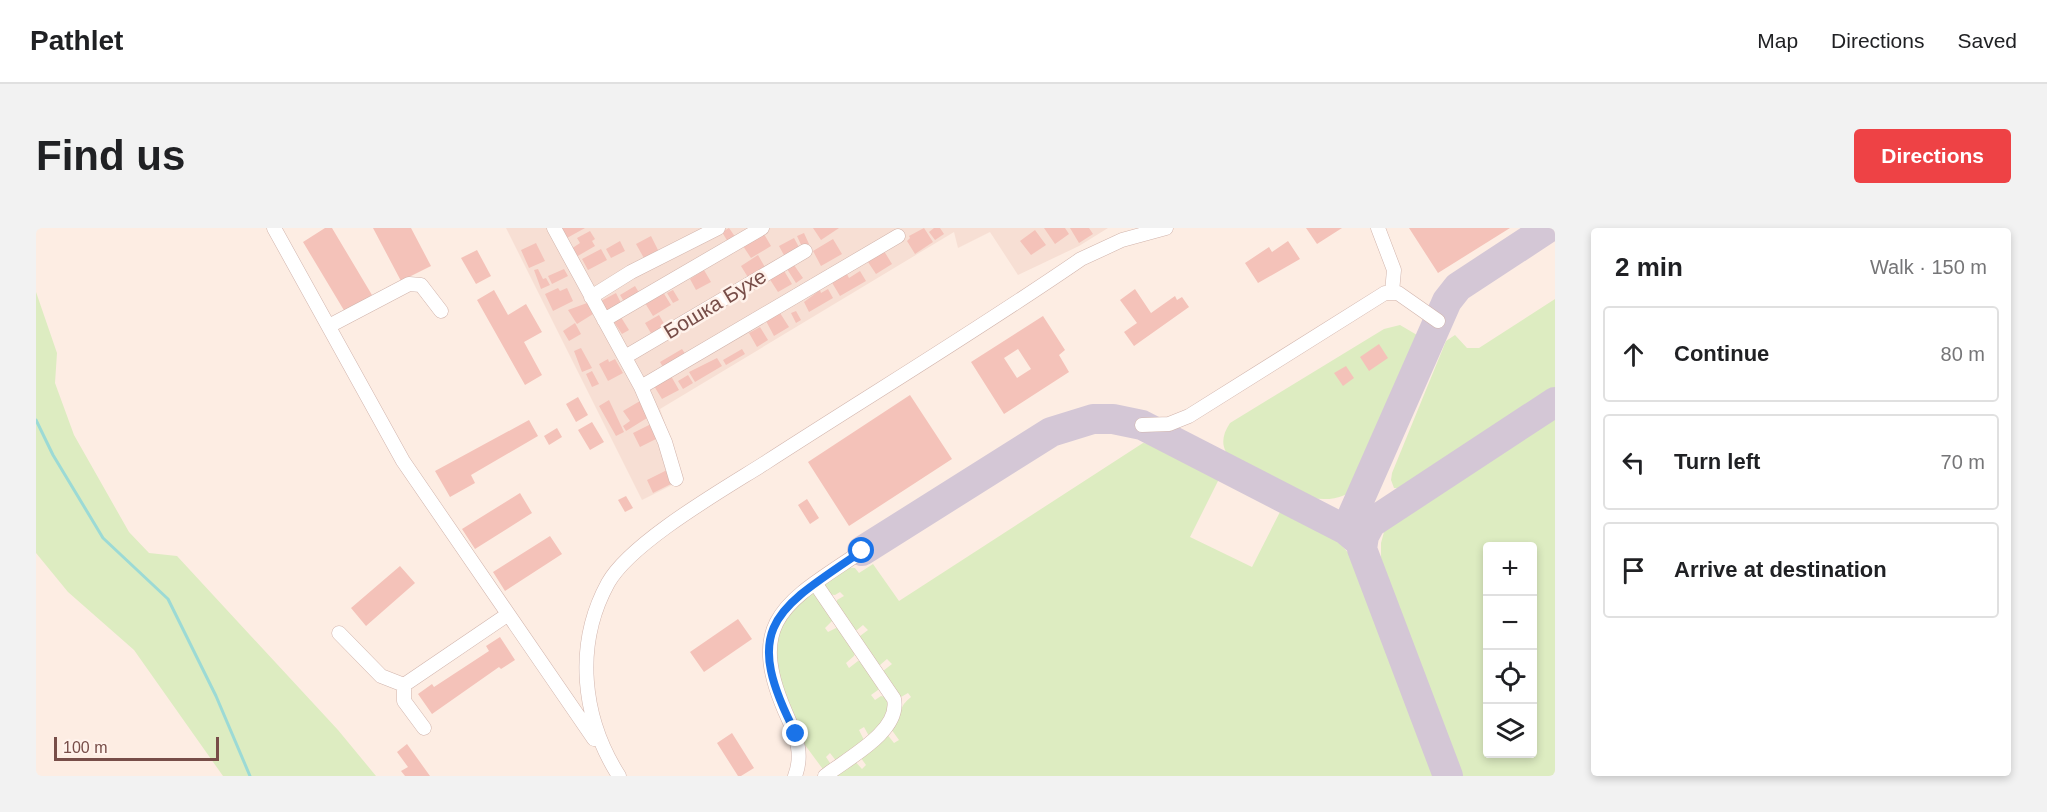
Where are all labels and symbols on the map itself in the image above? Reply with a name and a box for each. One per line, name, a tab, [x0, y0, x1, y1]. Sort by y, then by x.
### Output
street label: Бошка Бухе	[659, 264, 770, 343]
route start	[848, 537, 874, 563]
route end	[782, 720, 808, 746]
scale bar	[54, 734, 219, 762]

